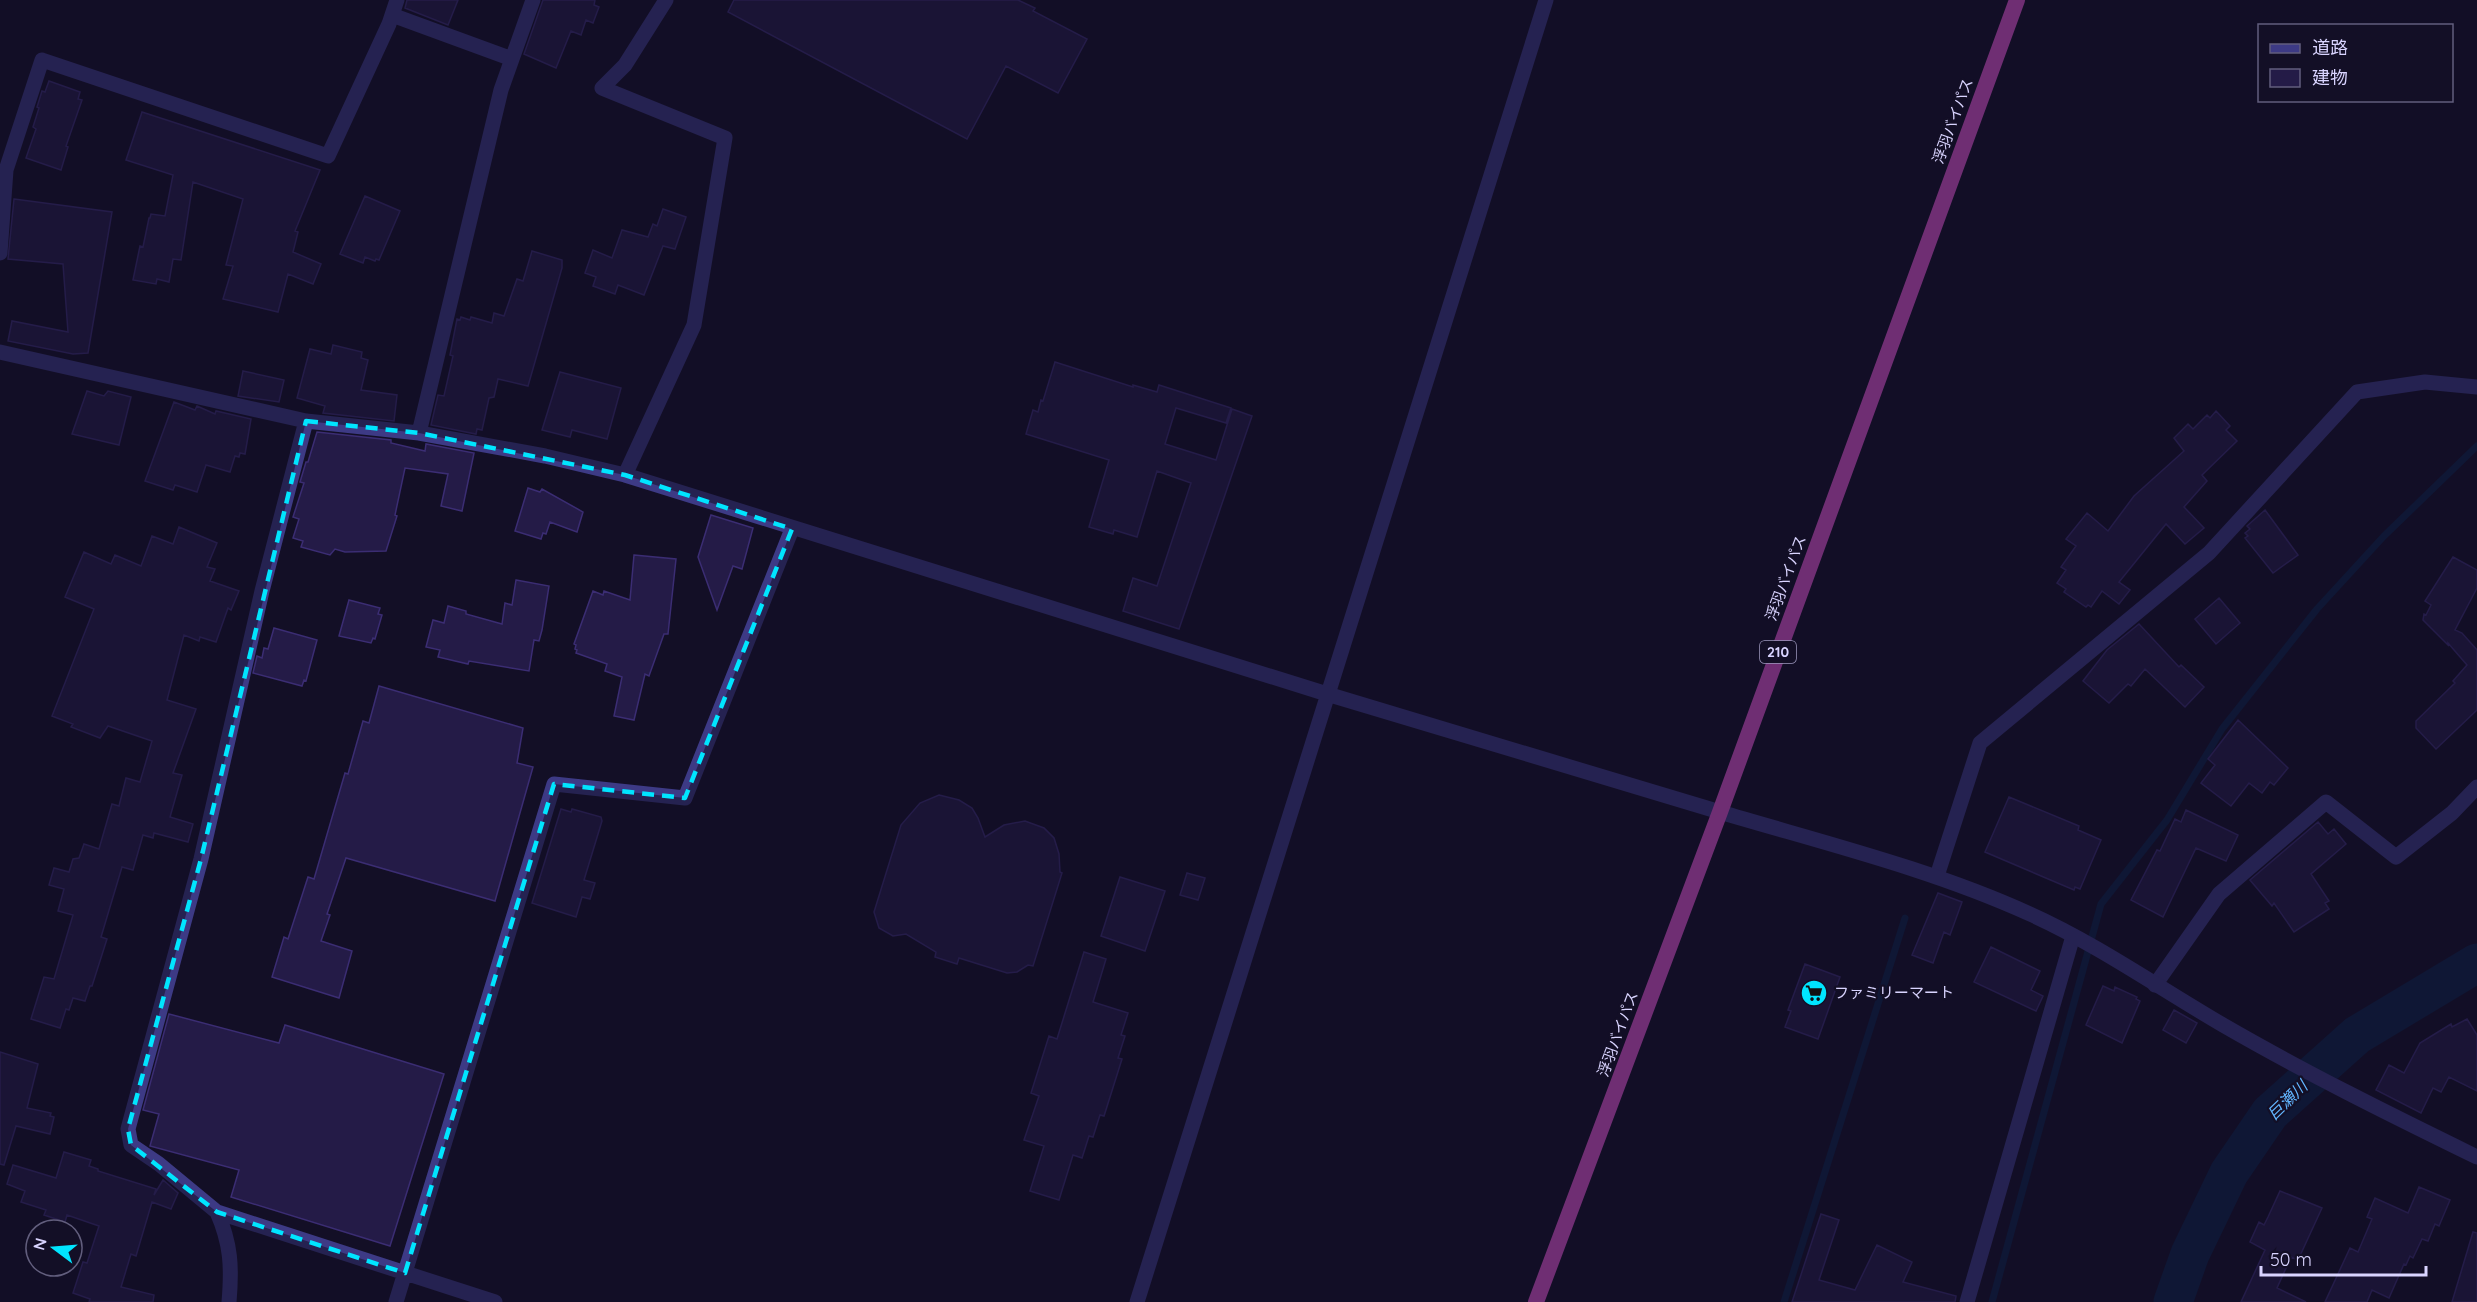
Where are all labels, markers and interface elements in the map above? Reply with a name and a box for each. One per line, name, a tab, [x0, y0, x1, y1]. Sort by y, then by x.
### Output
legend	[2258, 24, 2453, 102]
text: 道路	[2312, 36, 2348, 59]
text: 建物	[2312, 66, 2348, 89]
street label: 浮羽バイパス	[1928, 75, 1977, 166]
street label: 浮羽バイパス	[1761, 532, 1810, 623]
road number: 210	[1760, 641, 1796, 663]
supermarket icon: ファミリーマート	[1799, 978, 1829, 1008]
place label: ファミリーマート	[1834, 983, 1954, 1002]
street label: 浮羽バイパス	[1593, 988, 1642, 1079]
water label: 巨瀬川	[2263, 1075, 2313, 1124]
north arrow	[24, 1218, 84, 1278]
text: N	[28, 1235, 51, 1252]
scale bar	[2261, 1239, 2426, 1277]
text: 50 m	[2270, 1248, 2312, 1271]

